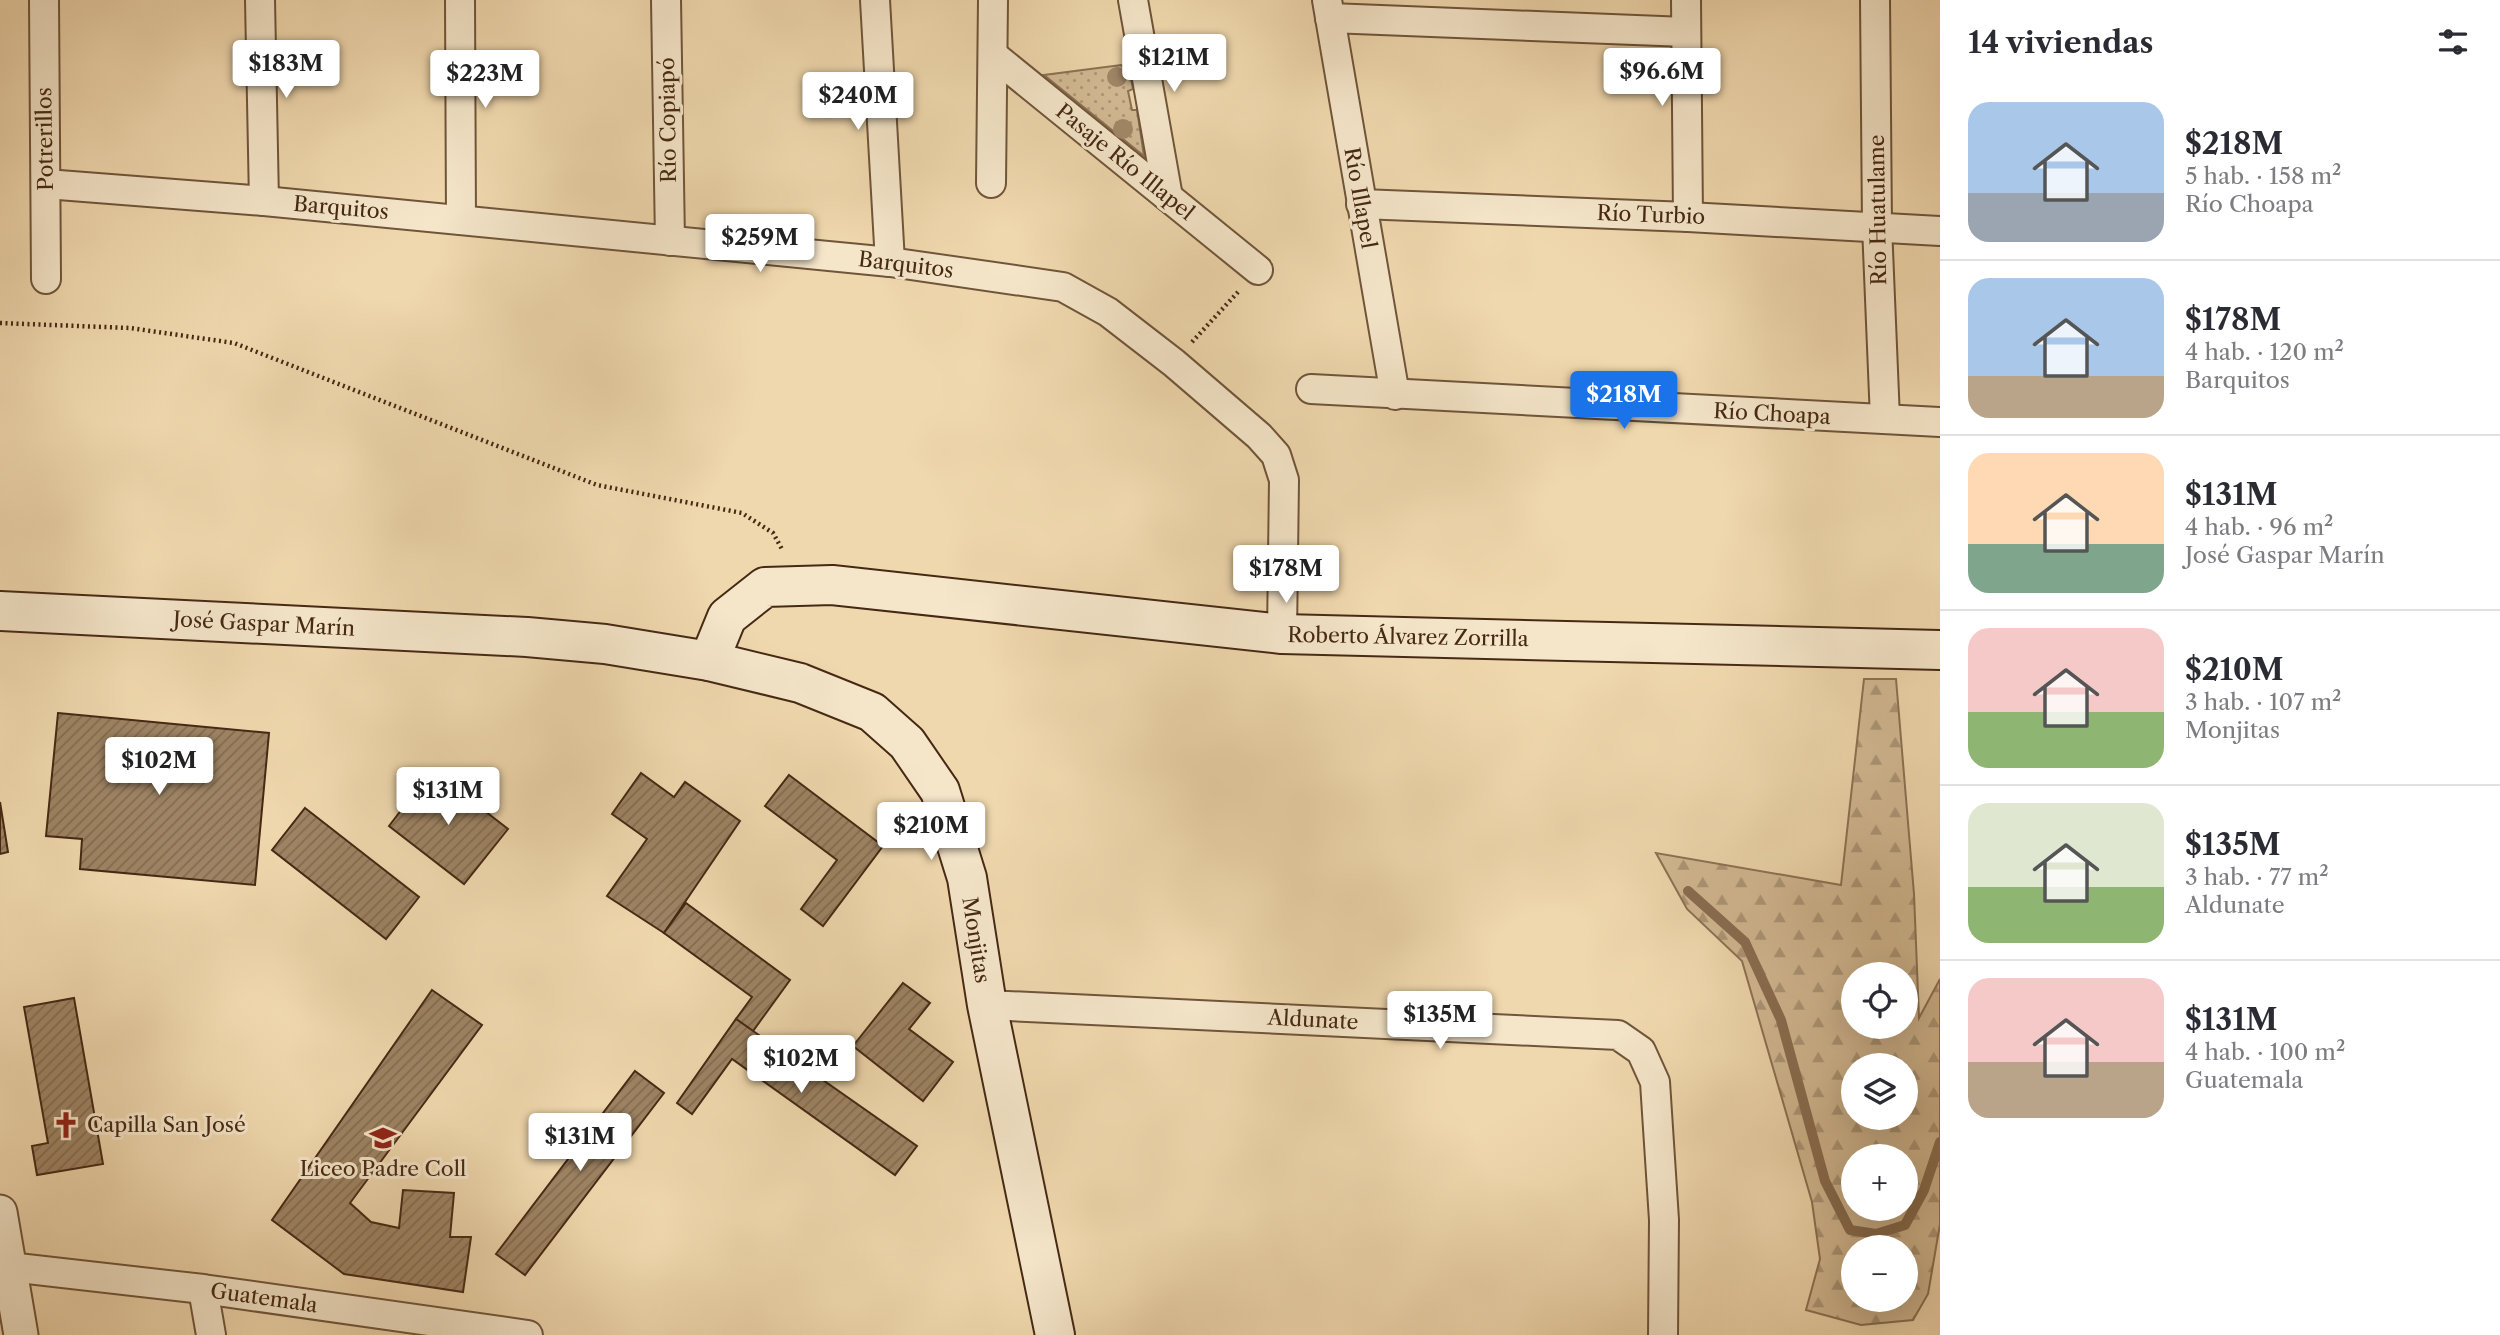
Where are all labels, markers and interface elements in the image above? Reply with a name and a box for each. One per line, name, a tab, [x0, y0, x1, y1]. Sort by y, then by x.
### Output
icon: filters	[2434, 23, 2472, 61]
text: 14 viviendas	[1968, 24, 2154, 61]
pin: $121M	[1125, 34, 1223, 94]
pin: $183M	[237, 41, 335, 100]
text: $121M	[1138, 43, 1210, 71]
pin: $96.6M	[1605, 48, 1719, 108]
text: $183M	[249, 49, 323, 77]
pin: $223M	[436, 50, 534, 110]
street label: Río Copiapó	[654, 57, 681, 183]
text: $96.6M	[1620, 57, 1704, 85]
text: $223M	[446, 59, 524, 87]
pin: $240M	[809, 72, 907, 132]
text: $240M	[818, 81, 898, 109]
street label: Potrerillos	[31, 87, 58, 191]
street label: Pasaje Río Illapel	[1051, 98, 1200, 225]
text: $218M	[2185, 125, 2283, 162]
icon: home	[2024, 130, 2108, 214]
street label: Río Huatulame	[1864, 134, 1891, 286]
street label: Río Illapel	[1339, 145, 1382, 251]
text: 5 hab. · 158 m²	[2185, 162, 2342, 190]
text: Río Choapa	[2185, 190, 2314, 218]
street label: Barquitos	[292, 191, 390, 224]
street label: Río Turbio	[1596, 200, 1706, 229]
pin: $259M	[711, 215, 809, 274]
text: $259M	[721, 223, 799, 251]
street label: Barquitos	[857, 246, 955, 283]
text: $178M	[2185, 301, 2281, 338]
icon: home	[2024, 306, 2108, 390]
text: 4 hab. · 120 m²	[2185, 338, 2344, 366]
text: Barquitos	[2185, 366, 2290, 394]
pin: $218M	[1575, 372, 1673, 431]
text: $218M	[1586, 380, 1662, 408]
street label: Río Choapa	[1713, 398, 1832, 429]
text: $131M	[2185, 476, 2278, 513]
icon: home	[2024, 481, 2108, 565]
text: 4 hab. · 96 m²	[2185, 513, 2333, 541]
text: José Gaspar Marín	[2185, 541, 2385, 569]
pin: $178M	[1237, 546, 1335, 605]
text: $178M	[1249, 554, 1323, 582]
street label: José Gaspar Marín	[169, 606, 356, 641]
street label: Roberto Álvarez Zorrilla	[1287, 622, 1530, 651]
text: $210M	[2185, 651, 2284, 688]
icon: home	[2024, 656, 2108, 740]
text: 3 hab. · 107 m²	[2185, 688, 2341, 716]
text: Monjitas	[2185, 716, 2280, 744]
pin: $102M	[110, 738, 208, 797]
text: $102M	[121, 746, 197, 774]
pin: $131M	[399, 768, 497, 827]
text: $131M	[413, 776, 483, 804]
pin: $210M	[882, 802, 980, 862]
text: $210M	[893, 811, 969, 839]
text: $135M	[2185, 826, 2281, 863]
icon: home	[2024, 831, 2108, 915]
text: 3 hab. · 77 m²	[2185, 863, 2329, 891]
text: Aldunate	[2185, 891, 2285, 919]
street label: Monjitas	[957, 895, 996, 985]
map controls	[1841, 962, 1918, 1312]
button: locate	[1841, 962, 1918, 1039]
pin: $135M	[1391, 992, 1489, 1051]
text: $135M	[1403, 1000, 1477, 1028]
text: $131M	[2185, 1001, 2278, 1038]
street label: Aldunate	[1266, 1005, 1359, 1034]
icon: home	[2024, 1006, 2108, 1090]
pin: $102M	[752, 1036, 850, 1095]
text: 4 hab. · 100 m²	[2185, 1038, 2345, 1066]
text: $102M	[763, 1044, 839, 1072]
button: layers	[1841, 1053, 1918, 1130]
text: Guatemala	[2185, 1066, 2303, 1094]
church icon: Capilla San José	[51, 1110, 81, 1140]
place label: Capilla San José	[87, 1112, 246, 1137]
pin: $131M	[531, 1114, 629, 1173]
text: $131M	[545, 1122, 615, 1150]
school or university icon: Liceo Padre Coll	[368, 1123, 398, 1153]
button: +	[1841, 1144, 1918, 1221]
place label: Liceo Padre Coll	[300, 1156, 466, 1181]
button: −	[1841, 1235, 1918, 1312]
street label: Guatemala	[209, 1278, 320, 1318]

